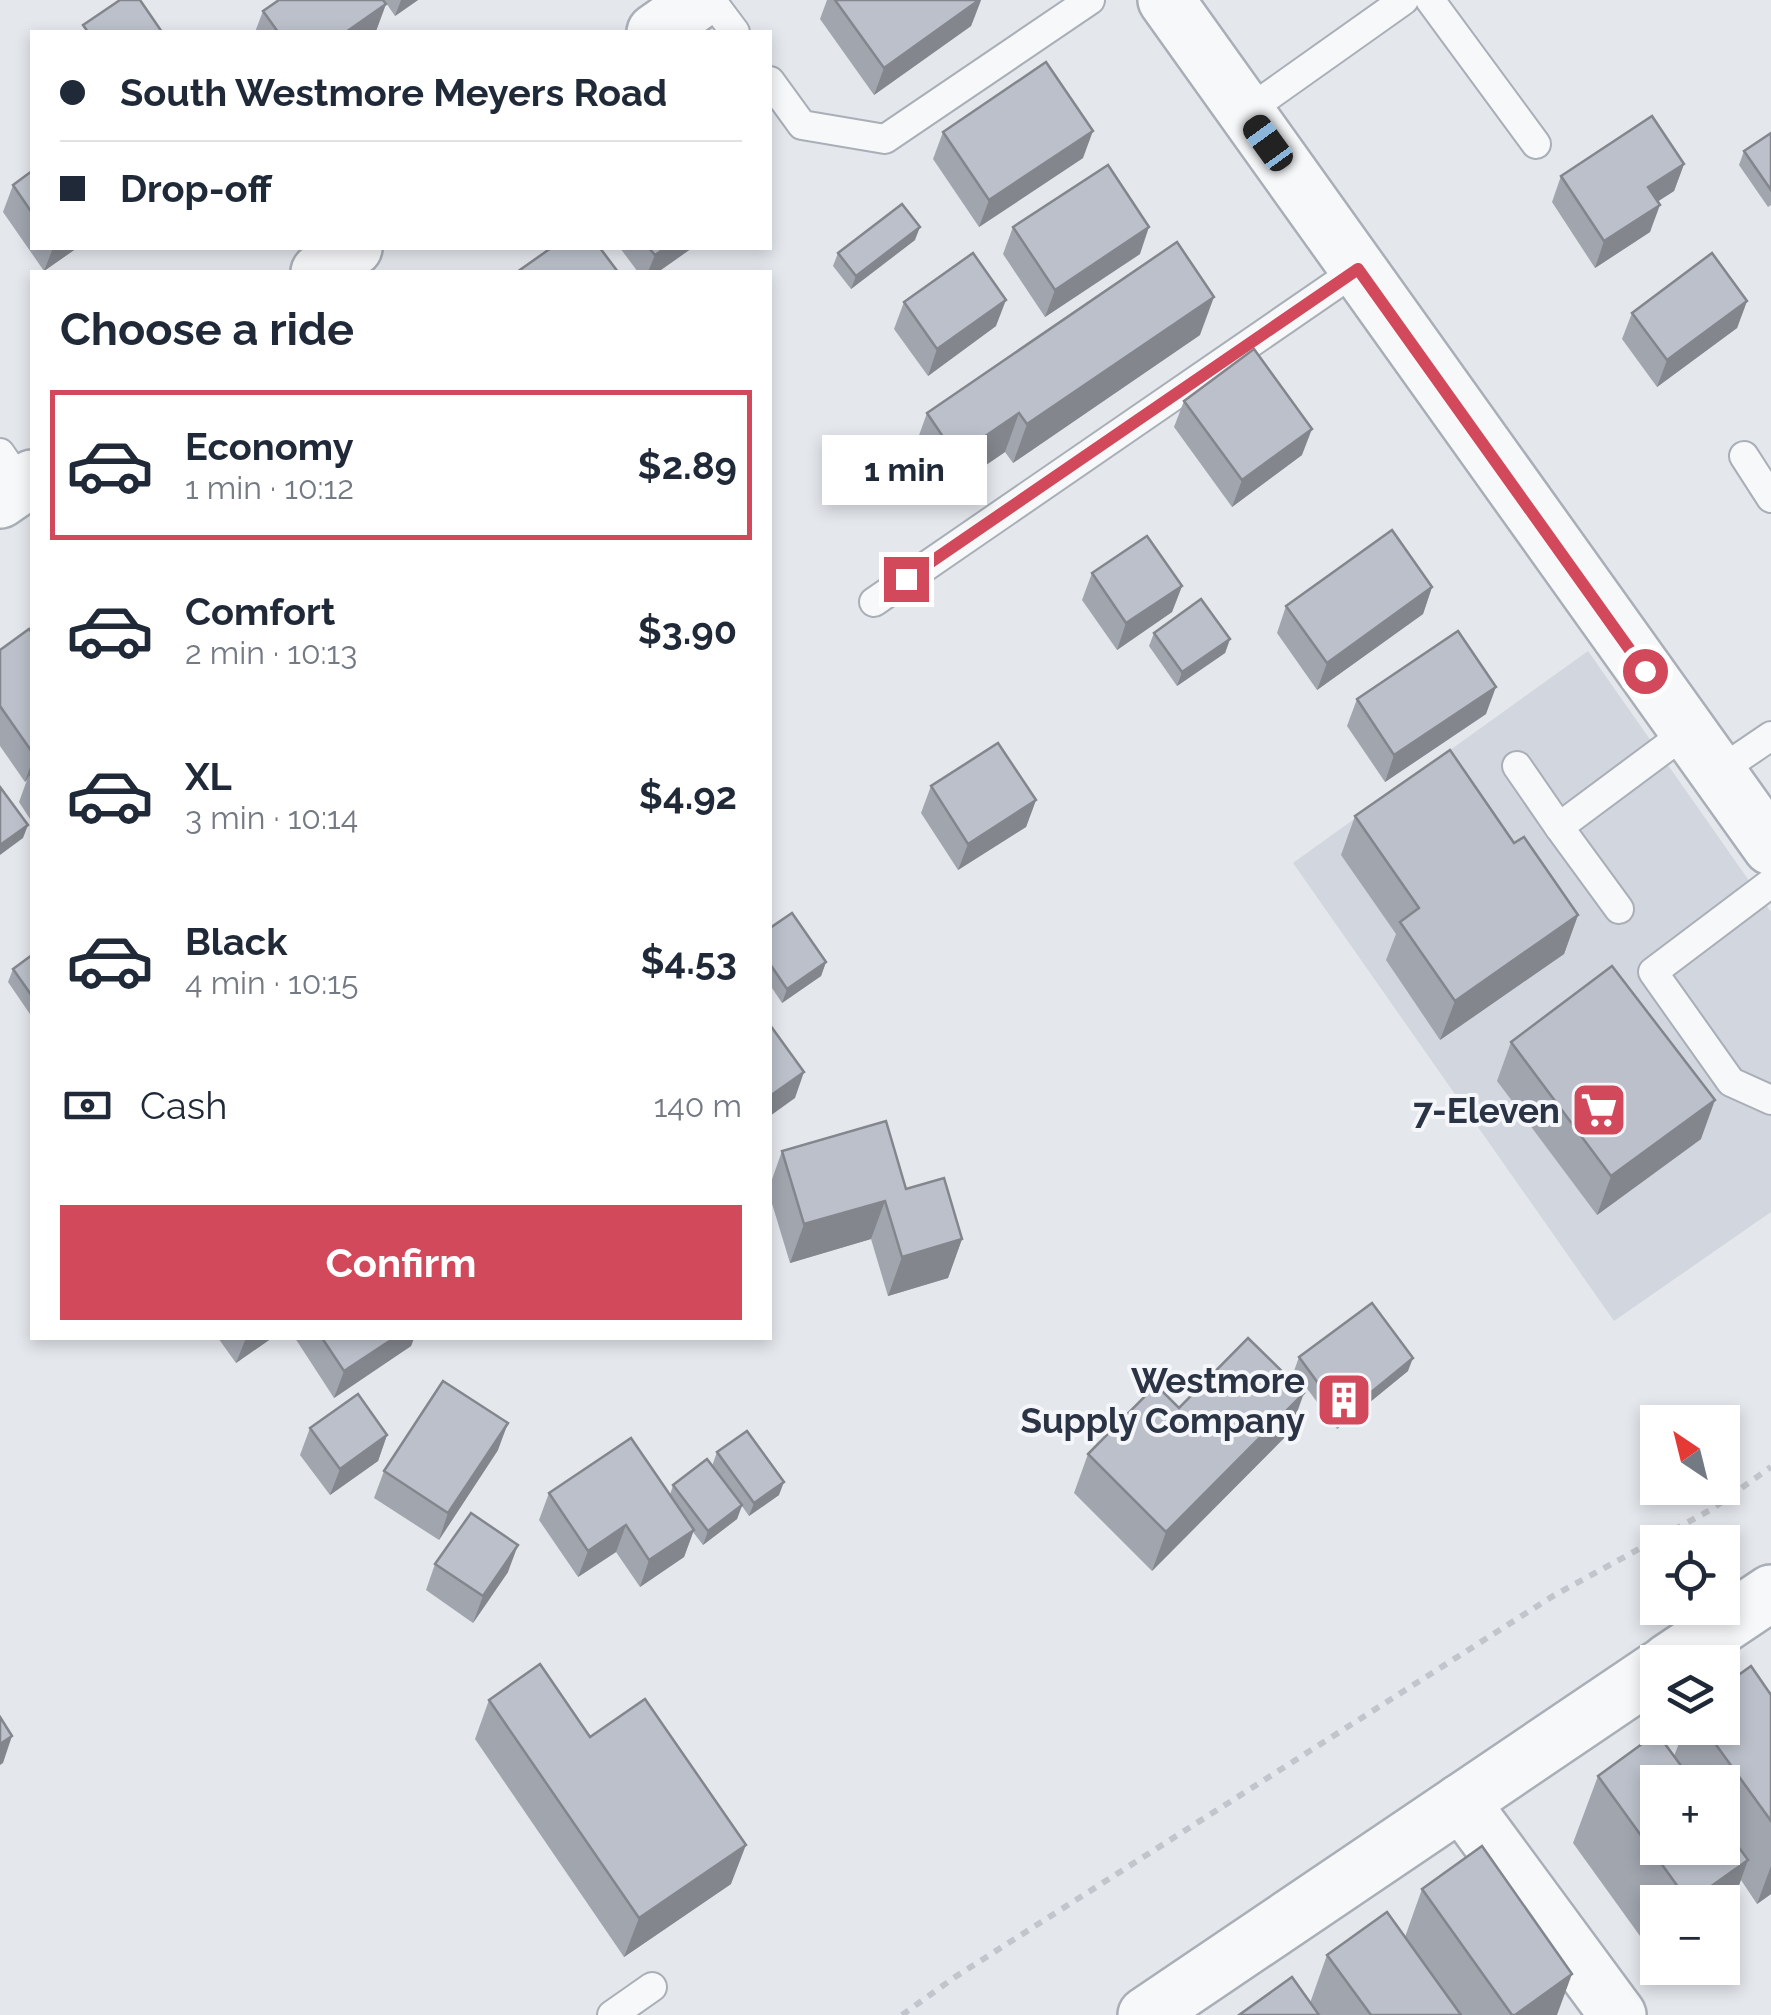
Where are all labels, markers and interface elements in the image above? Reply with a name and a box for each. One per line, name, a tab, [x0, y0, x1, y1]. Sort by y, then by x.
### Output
text: South Westmore Meyers Road	[120, 70, 667, 115]
car	[1238, 110, 1298, 176]
text: Drop-off	[120, 166, 272, 211]
text: Choose a ride	[60, 303, 354, 356]
icon: car	[65, 420, 155, 510]
text: Economy	[185, 424, 354, 469]
callout: 1 min	[824, 434, 988, 504]
text: $2.89	[638, 443, 737, 488]
text: 1 min	[864, 451, 945, 488]
text: 1 min · 10:12	[185, 469, 354, 506]
route end	[884, 557, 929, 602]
icon: car	[65, 585, 155, 675]
text: Comfort	[185, 589, 335, 634]
text: $3.90	[638, 608, 737, 653]
text: 2 min · 10:13	[185, 634, 357, 671]
route start	[1623, 649, 1668, 694]
icon: car	[65, 750, 155, 840]
text: XL	[185, 754, 232, 799]
text: $4.92	[639, 773, 737, 818]
text: 3 min · 10:14	[185, 799, 358, 836]
icon: car	[65, 915, 155, 1005]
text: Black	[185, 919, 287, 964]
text: $4.53	[640, 938, 737, 983]
text: 4 min · 10:15	[185, 964, 358, 1001]
icon: cash	[60, 1078, 115, 1133]
supermarket icon: 7-Eleven	[1569, 1080, 1629, 1140]
text: Cash	[140, 1083, 227, 1128]
text: 140 m	[654, 1087, 742, 1124]
place label: 7-Eleven	[1413, 1090, 1560, 1131]
button: Confirm	[60, 1205, 742, 1320]
place label: Westmore Supply Company	[1021, 1360, 1305, 1441]
building icon: Westmore Supply Company	[1314, 1370, 1374, 1430]
north arrow	[1640, 1405, 1740, 1505]
map controls	[1640, 1405, 1740, 1985]
button: locate	[1640, 1525, 1740, 1625]
button: layers	[1640, 1645, 1740, 1745]
button: +	[1640, 1765, 1740, 1865]
button: −	[1640, 1885, 1740, 1985]

